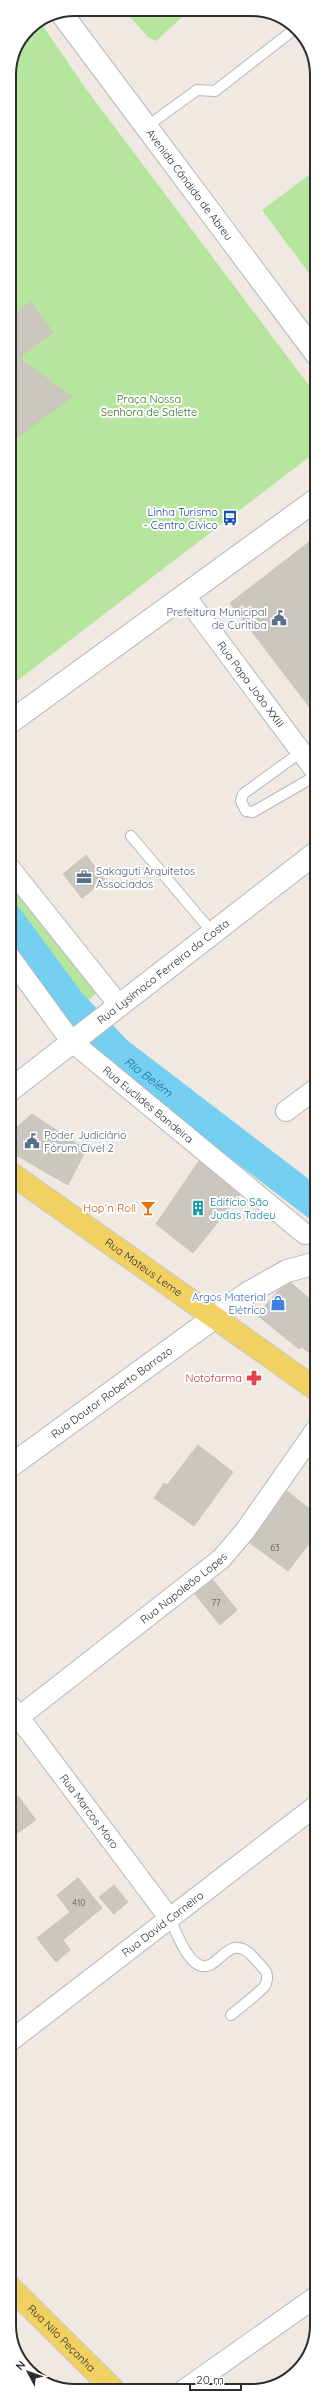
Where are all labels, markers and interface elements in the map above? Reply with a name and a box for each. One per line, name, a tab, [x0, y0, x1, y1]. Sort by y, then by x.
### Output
street label: Avenida Cândido de Abreu	[143, 126, 236, 243]
park label: Praça Nossa Senhora de Salette	[101, 392, 197, 419]
place label: Linha Turismo - Centro Cívico	[144, 505, 218, 532]
bus stop icon: Linha Turismo - Centro Cívico	[221, 509, 239, 527]
place label: Prefeitura Municipal de Curitiba	[166, 605, 267, 632]
public building icon: Prefeitura Municipal de Curitiba	[270, 609, 288, 627]
street label: Rua Papa João XXIII	[214, 638, 287, 730]
place label: Sakaguti Arquitetos Associados	[96, 864, 195, 891]
office icon: Sakaguti Arquitetos Associados	[75, 868, 93, 886]
street label: Rua Lysímaco Ferreira da Costa	[94, 916, 232, 1027]
water label: Rio Belém	[122, 1053, 177, 1100]
street label: Rua Euclides Bandeira	[100, 1063, 196, 1146]
place label: Poder Judiciário Fórum Cível 2	[44, 1128, 127, 1155]
public building icon: Poder Judiciário Fórum Cível 2	[23, 1132, 41, 1150]
place label: Edifício São Judas Tadeu	[210, 1195, 275, 1222]
bar icon: Hop´n Roll	[139, 1199, 157, 1217]
building icon: Edifício São Judas Tadeu	[189, 1199, 207, 1217]
place label: Hop´n Roll	[83, 1201, 136, 1215]
street label: Rua Mateus Leme	[102, 1235, 185, 1300]
place label: Argos Material Elétrico	[192, 1290, 266, 1317]
shop icon: Argos Material Elétrico	[269, 1294, 287, 1312]
street label: Rua Doutor Roberto Barrozo	[48, 1343, 175, 1441]
pharmacy icon: Notofarma	[245, 1369, 263, 1387]
place label: Notofarma	[185, 1371, 242, 1385]
house number: 63	[270, 1542, 280, 1553]
street label: Rua Napoleão Lopes	[137, 1550, 230, 1627]
house number: 77	[211, 1597, 221, 1608]
street label: Rua Marcos Moro	[57, 1771, 122, 1852]
street label: Rua David Carneiro	[119, 1888, 207, 1960]
house number: 410	[72, 1897, 86, 1908]
street label: Rua Nilo Peçanha	[25, 2301, 98, 2375]
north arrow	[8, 2352, 48, 2392]
text: N	[13, 2358, 28, 2373]
scale bar	[190, 2366, 241, 2392]
text: 20 m	[196, 2372, 224, 2387]

